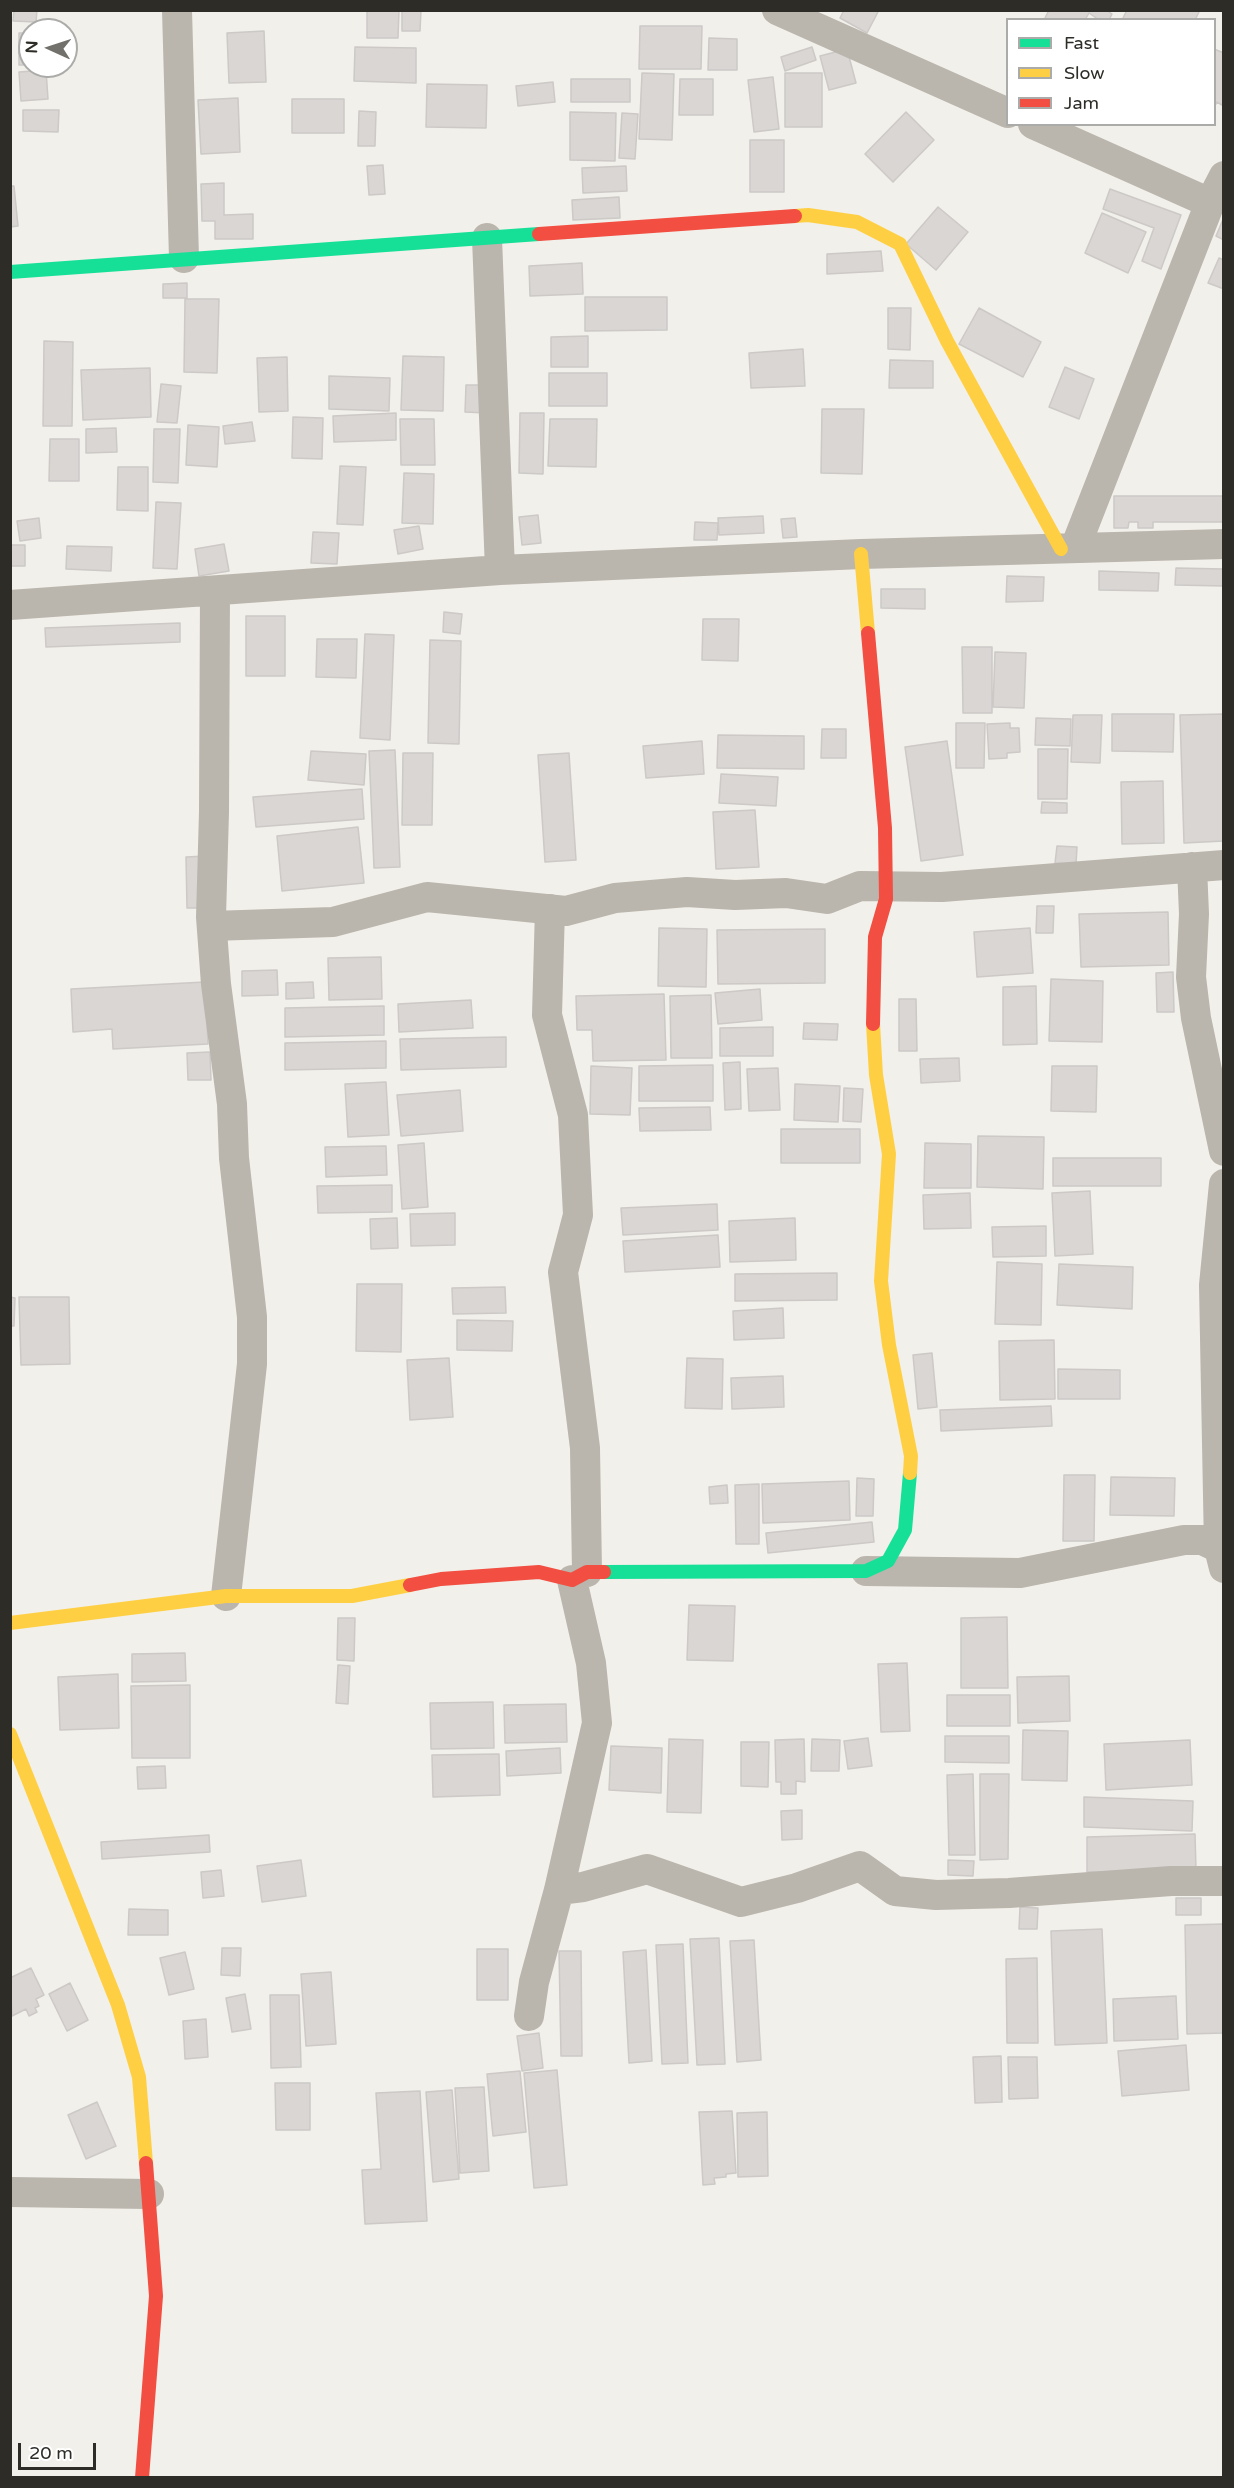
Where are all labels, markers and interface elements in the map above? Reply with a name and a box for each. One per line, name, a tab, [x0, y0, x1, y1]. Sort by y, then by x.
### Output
north arrow	[18, 18, 78, 78]
legend	[1006, 18, 1216, 126]
text: Fast	[1064, 32, 1099, 54]
text: N	[22, 40, 42, 54]
text: Slow	[1064, 62, 1105, 84]
text: Jam	[1064, 92, 1099, 114]
scale bar	[21, 2431, 99, 2469]
text: 20 m	[29, 2442, 73, 2464]

